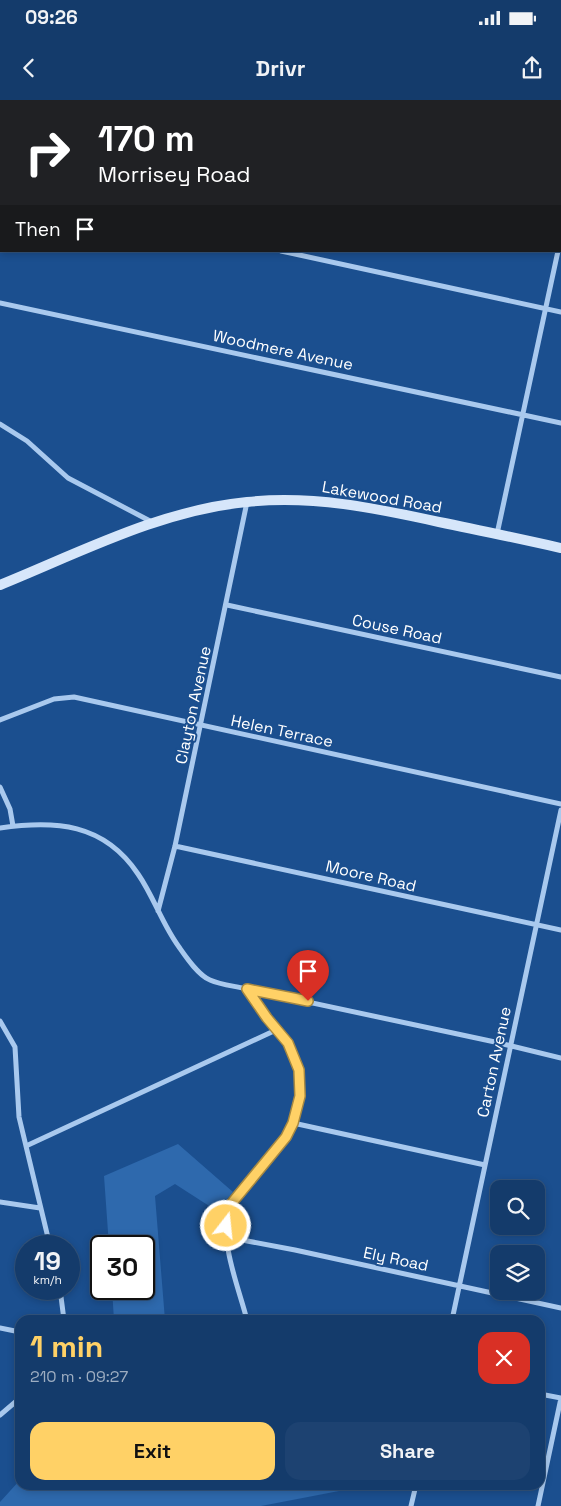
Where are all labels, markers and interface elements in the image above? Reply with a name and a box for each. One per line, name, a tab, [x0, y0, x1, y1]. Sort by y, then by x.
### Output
text: 09:26	[25, 5, 78, 30]
icon: back	[15, 54, 43, 82]
text: Drivr	[256, 54, 305, 82]
icon: share	[518, 54, 546, 82]
text: 170 m	[98, 117, 195, 161]
icon: right	[15, 120, 80, 185]
text: Morrisey Road	[98, 160, 250, 188]
icon: arrive	[71, 215, 99, 243]
text: Then	[15, 217, 61, 242]
street label: Woodmere Avenue	[211, 325, 355, 375]
street label: Lakewood Road	[320, 476, 444, 518]
street label: Couse Road	[350, 609, 444, 649]
street label: Clayton Avenue	[170, 644, 216, 766]
street label: Helen Terrace	[229, 710, 335, 752]
street label: Moore Road	[324, 855, 418, 897]
pin	[287, 950, 329, 1001]
icon: arrive	[294, 957, 322, 985]
street label: Carton Avenue	[472, 1005, 516, 1119]
map controls	[490, 1180, 545, 1300]
button: search	[490, 1180, 545, 1235]
position arrow	[199, 1199, 251, 1251]
speed limit sign: 30	[90, 1235, 155, 1300]
street label: Ely Road	[361, 1242, 431, 1276]
text: 19	[34, 1245, 61, 1277]
button: layers	[490, 1245, 545, 1300]
text: km/h	[33, 1272, 62, 1288]
text: 1 min	[30, 1327, 103, 1366]
button: close	[478, 1332, 530, 1384]
text: 210 m · 09:27	[30, 1366, 128, 1387]
button: Exit	[30, 1422, 275, 1480]
button: Share	[285, 1422, 530, 1480]

